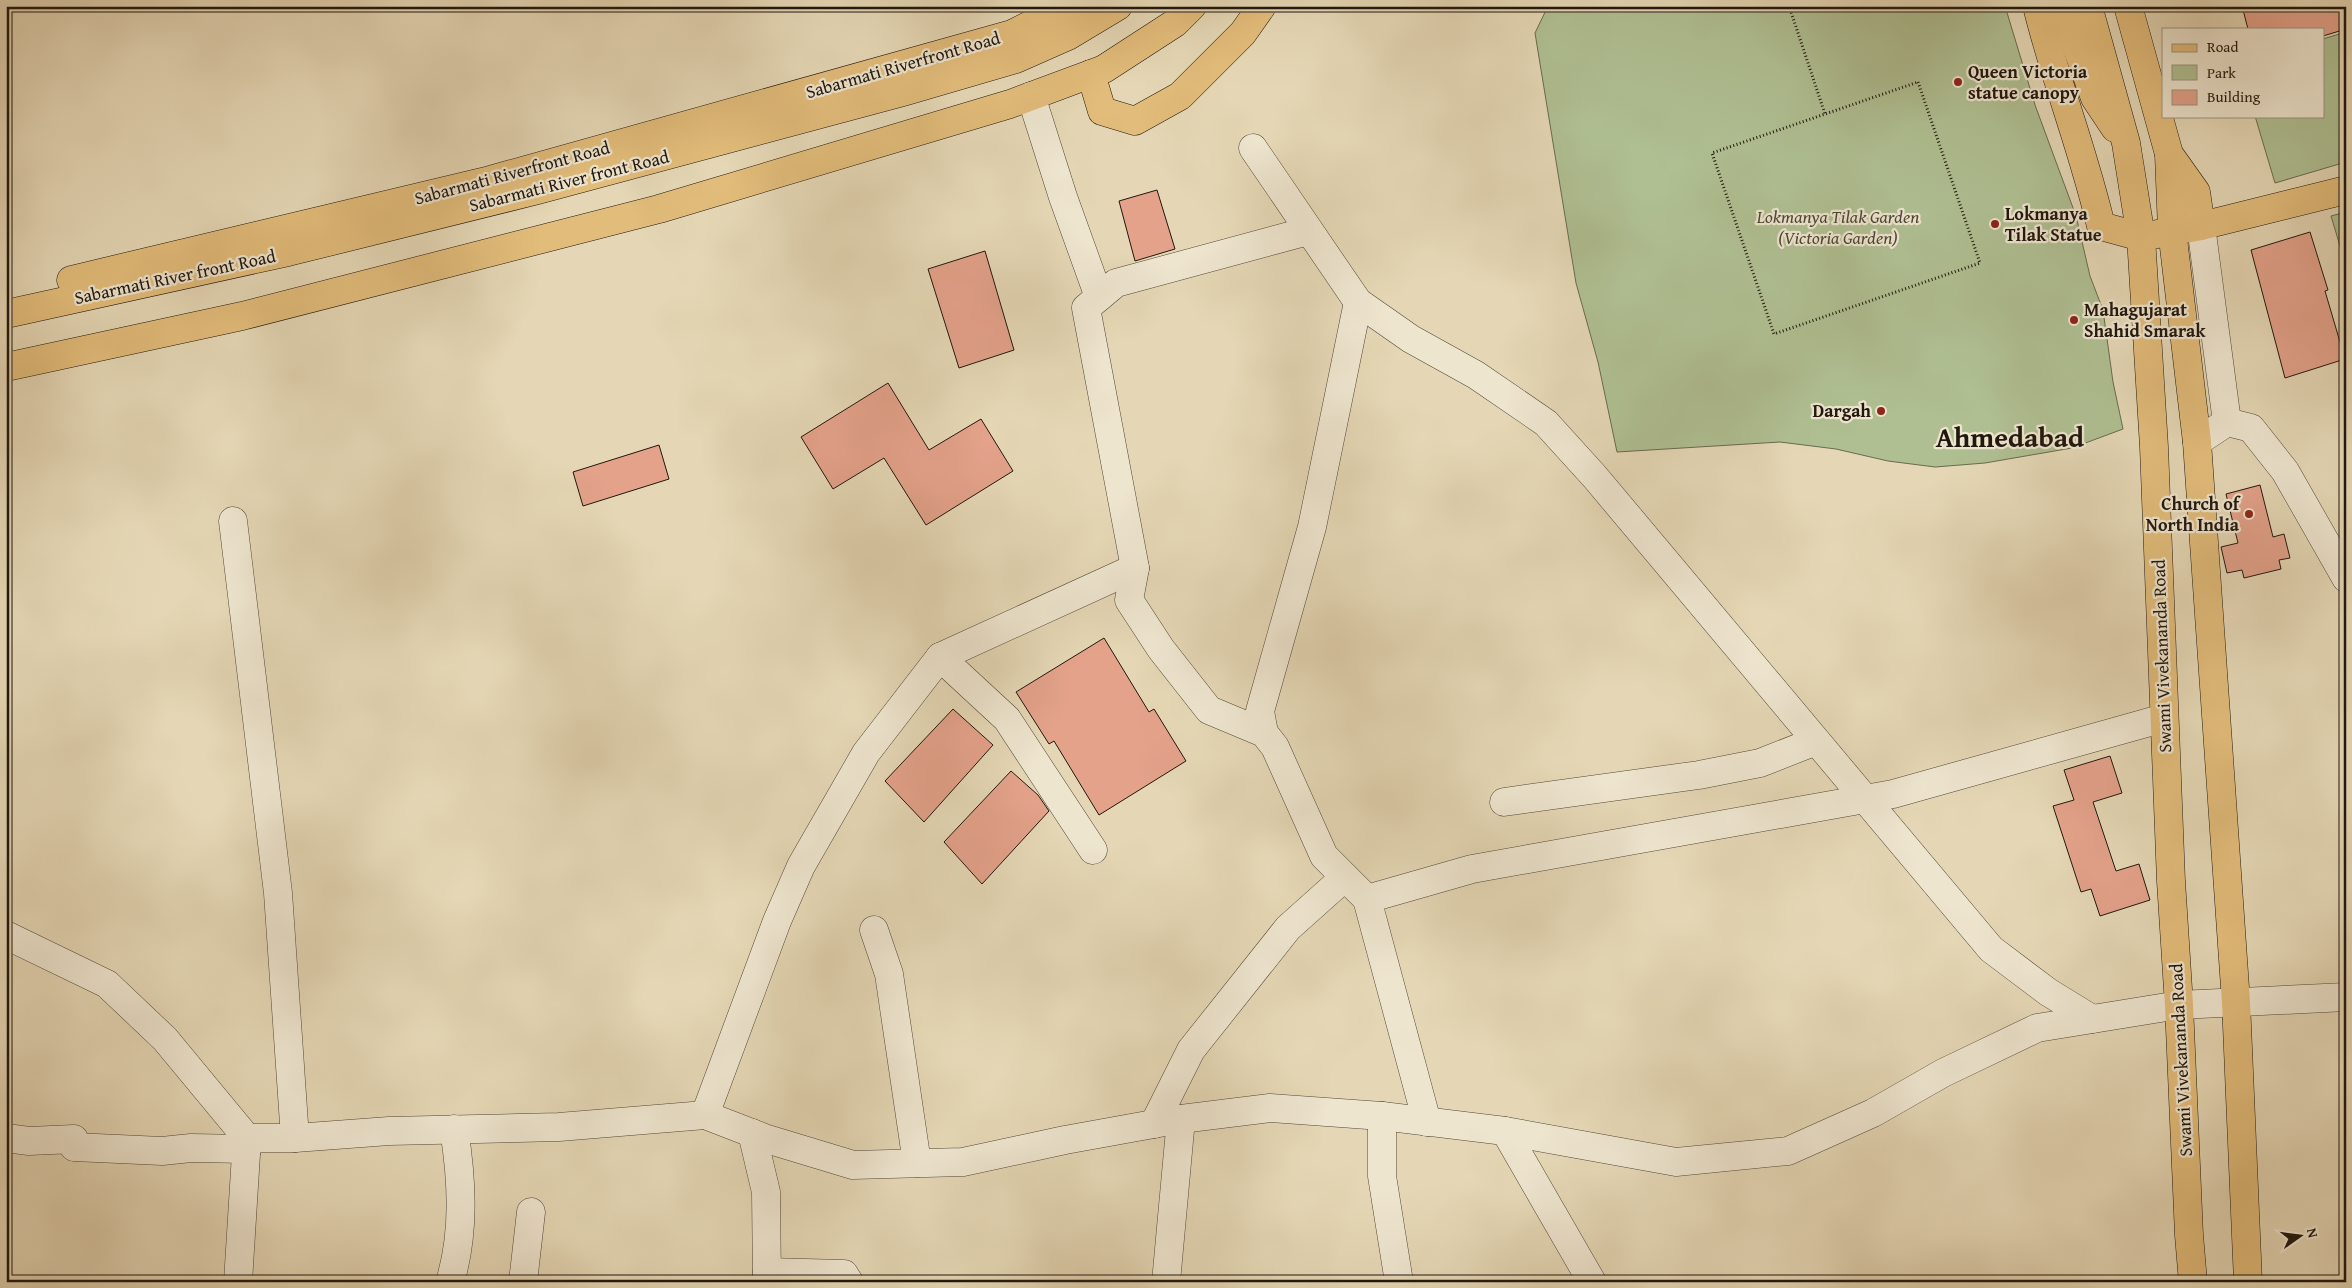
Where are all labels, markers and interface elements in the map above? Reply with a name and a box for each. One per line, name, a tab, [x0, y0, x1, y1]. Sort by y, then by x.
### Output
street label: Sabarmati Riverfront Road	[802, 24, 1004, 105]
legend	[2162, 28, 2324, 118]
text: Road	[2207, 36, 2238, 57]
place label: Queen Victoria statue canopy	[1968, 58, 2088, 106]
text: Park	[2207, 62, 2236, 83]
marker: Queen Victoria statue canopy	[1952, 76, 1964, 88]
text: Building	[2207, 86, 2261, 107]
street label: Sabarmati Riverfront Road	[411, 133, 613, 212]
street label: Sabarmati River front Road	[466, 143, 672, 218]
place label: Lokmanya Tilak Statue	[2005, 200, 2102, 248]
park label: Lokmanya Tilak Garden (Victoria Garden)	[1756, 203, 1919, 251]
marker: Lokmanya Tilak Statue	[1989, 218, 2001, 230]
street label: Sabarmati River front Road	[72, 242, 278, 311]
place label: Mahagujarat Shahid Smarak	[2084, 296, 2206, 344]
marker: Mahagujarat Shahid Smarak	[2068, 314, 2080, 326]
place label: Dargah	[1812, 397, 1871, 424]
marker: Dargah	[1875, 405, 1887, 417]
district label: Ahmedabad	[1936, 416, 2085, 457]
place label: Church of North India	[2146, 490, 2242, 538]
marker: Church of North India	[2243, 508, 2255, 520]
street label: Swami Vivekananda Road	[2145, 558, 2178, 753]
street label: Swami Vivekananda Road	[2162, 962, 2199, 1157]
north arrow	[2274, 1210, 2324, 1260]
text: N	[2302, 1226, 2324, 1240]

